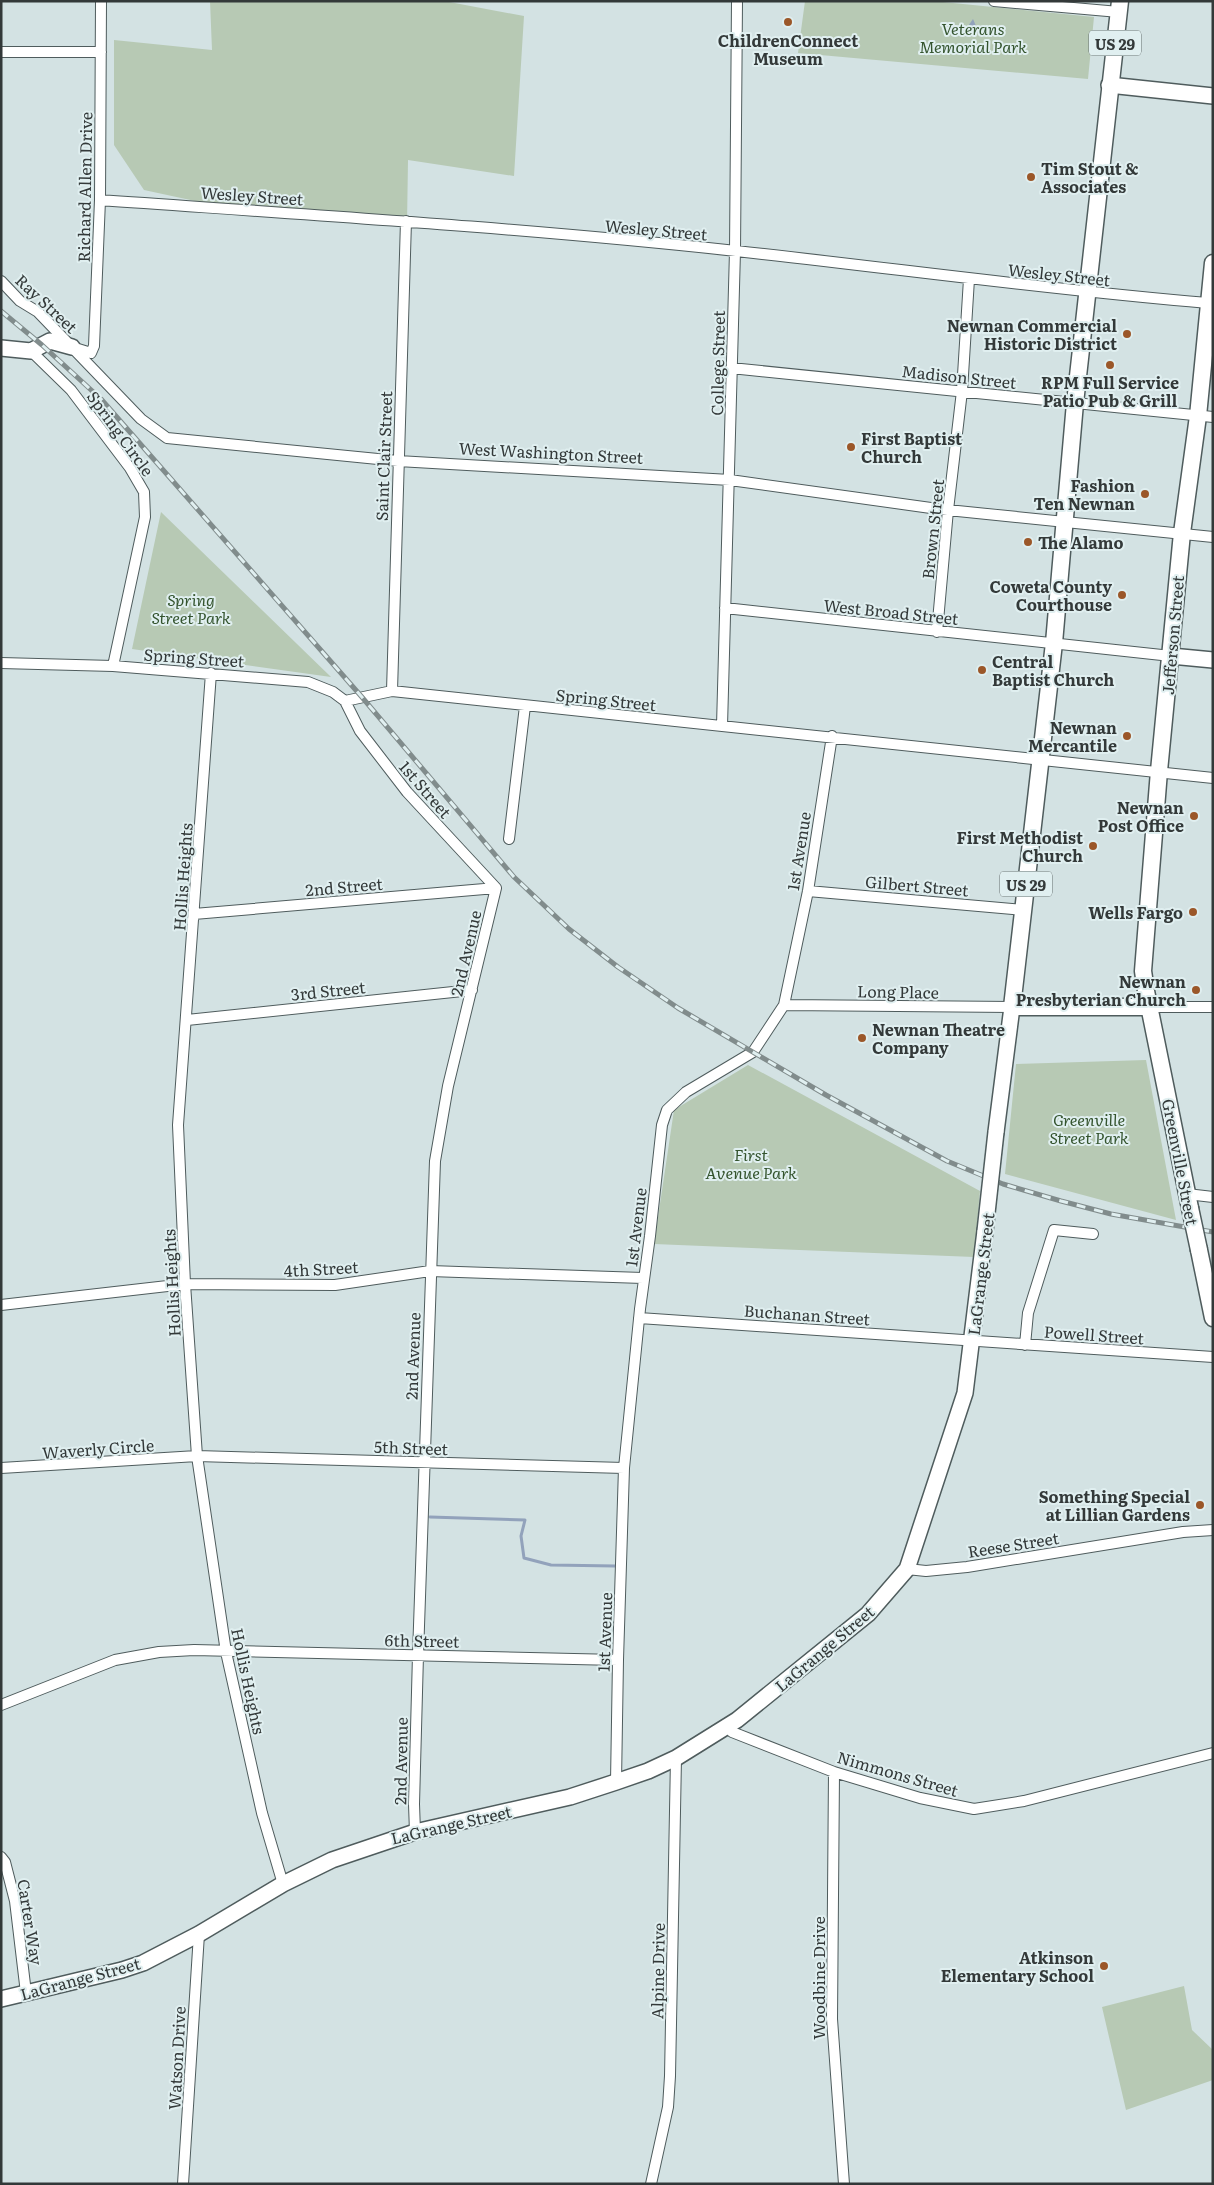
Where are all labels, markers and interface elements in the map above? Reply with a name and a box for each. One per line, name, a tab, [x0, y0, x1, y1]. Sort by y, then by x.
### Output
marker: ChildrenConnect Museum	[782, 16, 794, 28]
park label: Veterans Memorial Park	[919, 16, 1027, 58]
place label: ChildrenConnect Museum	[718, 28, 858, 70]
road number: US 29	[1089, 30, 1141, 56]
street label: Richard Allen Drive	[71, 112, 97, 262]
place label: Tim Stout & Associates	[1041, 156, 1138, 198]
marker: Tim Stout & Associates	[1025, 171, 1037, 183]
street label: Wesley Street	[200, 179, 305, 211]
street label: Wesley Street	[604, 213, 709, 245]
street label: Wesley Street	[1007, 257, 1112, 291]
street label: Ray Street	[11, 268, 84, 338]
street label: College Street	[704, 310, 730, 416]
place label: Newnan Commercial Historic District	[947, 313, 1117, 355]
marker: Newnan Commercial Historic District	[1121, 328, 1133, 340]
street label: Madison Street	[900, 358, 1018, 394]
marker: RPM Full Service Patio Pub & Grill	[1104, 359, 1116, 371]
place label: RPM Full Service Patio Pub & Grill	[1041, 370, 1179, 412]
street label: Spring Circle	[82, 385, 160, 481]
street label: Saint Clair Street	[369, 390, 397, 521]
place label: First Baptist Church	[861, 426, 962, 468]
street label: West Washington Street	[458, 435, 644, 469]
marker: First Baptist Church	[845, 441, 857, 453]
place label: Fashion Ten Newnan	[1033, 473, 1135, 515]
street label: Brown Street	[915, 477, 949, 580]
marker: Fashion Ten Newnan	[1139, 488, 1151, 500]
place label: The Alamo	[1038, 530, 1123, 554]
marker: The Alamo	[1022, 536, 1034, 548]
place label: Coweta County Courthouse	[990, 574, 1112, 616]
street label: Jefferson Street	[1155, 574, 1189, 696]
park label: Spring Street Park	[151, 587, 231, 629]
marker: Coweta County Courthouse	[1116, 589, 1128, 601]
street label: West Broad Street	[822, 592, 960, 630]
street label: Spring Street	[143, 642, 246, 673]
place label: Central Baptist Church	[992, 649, 1114, 691]
marker: Central Baptist Church	[976, 664, 988, 676]
street label: Spring Street	[555, 682, 658, 716]
place label: Newnan Mercantile	[1028, 715, 1117, 757]
marker: Newnan Mercantile	[1121, 730, 1133, 742]
street label: 1st Street	[394, 755, 458, 823]
place label: Newnan Post Office	[1098, 795, 1184, 837]
street label: 1st Avenue	[780, 810, 816, 892]
marker: Newnan Post Office	[1188, 810, 1200, 822]
street label: Hollis Heights	[166, 822, 198, 932]
place label: First Methodist Church	[956, 825, 1083, 867]
marker: First Methodist Church	[1087, 840, 1099, 852]
street label: Gilbert Street	[864, 869, 970, 902]
street label: 2nd Street	[304, 871, 384, 901]
road number: US 29	[1000, 872, 1052, 896]
place label: Wells Fargo	[1088, 900, 1183, 924]
marker: Wells Fargo	[1187, 906, 1199, 918]
street label: 2nd Avenue	[443, 908, 487, 998]
place label: Newnan Presbyterian Church	[1016, 969, 1186, 1011]
street label: 3rd Street	[290, 974, 367, 1006]
street label: Long Place	[857, 978, 939, 1004]
marker: Newnan Presbyterian Church	[1190, 984, 1202, 996]
place label: Newnan Theatre Company	[872, 1017, 1005, 1059]
marker: Newnan Theatre Company	[856, 1032, 868, 1044]
street label: Greenville Street	[1157, 1097, 1205, 1228]
park label: Greenville Street Park	[1049, 1107, 1129, 1149]
park label: First Avenue Park	[705, 1142, 797, 1184]
street label: 1st Avenue	[618, 1186, 652, 1268]
street label: LaGrange Street	[961, 1211, 999, 1337]
street label: Hollis Heights	[156, 1228, 186, 1338]
street label: 4th Street	[283, 1254, 360, 1282]
street label: Buchanan Street	[743, 1298, 871, 1330]
street label: 2nd Avenue	[398, 1312, 426, 1400]
street label: Powell Street	[1043, 1319, 1145, 1350]
street label: Waverly Circle	[41, 1432, 155, 1464]
street label: 5th Street	[374, 1434, 449, 1460]
place label: Something Special at Lillian Gardens	[1039, 1484, 1190, 1526]
marker: Something Special at Lillian Gardens	[1194, 1499, 1206, 1511]
street label: Reese Street	[966, 1525, 1061, 1563]
street label: 1st Avenue	[591, 1592, 617, 1672]
street label: LaGrange Street	[769, 1599, 879, 1697]
street label: Hollis Heights	[226, 1626, 272, 1736]
street label: 6th Street	[384, 1627, 460, 1653]
street label: 2nd Avenue	[387, 1717, 413, 1805]
street label: Nimmons Street	[835, 1744, 962, 1802]
street label: LaGrange Street	[388, 1798, 514, 1850]
street label: Carter Way	[12, 1877, 50, 1967]
street label: Woodbine Drive	[806, 1916, 830, 2040]
street label: Alpine Drive	[644, 1923, 670, 2019]
place label: Atkinson Elementary School	[941, 1945, 1094, 1987]
street label: LaGrange Street	[17, 1950, 143, 2006]
marker: Atkinson Elementary School	[1098, 1960, 1110, 1972]
street label: Watson Drive	[161, 2006, 191, 2110]

